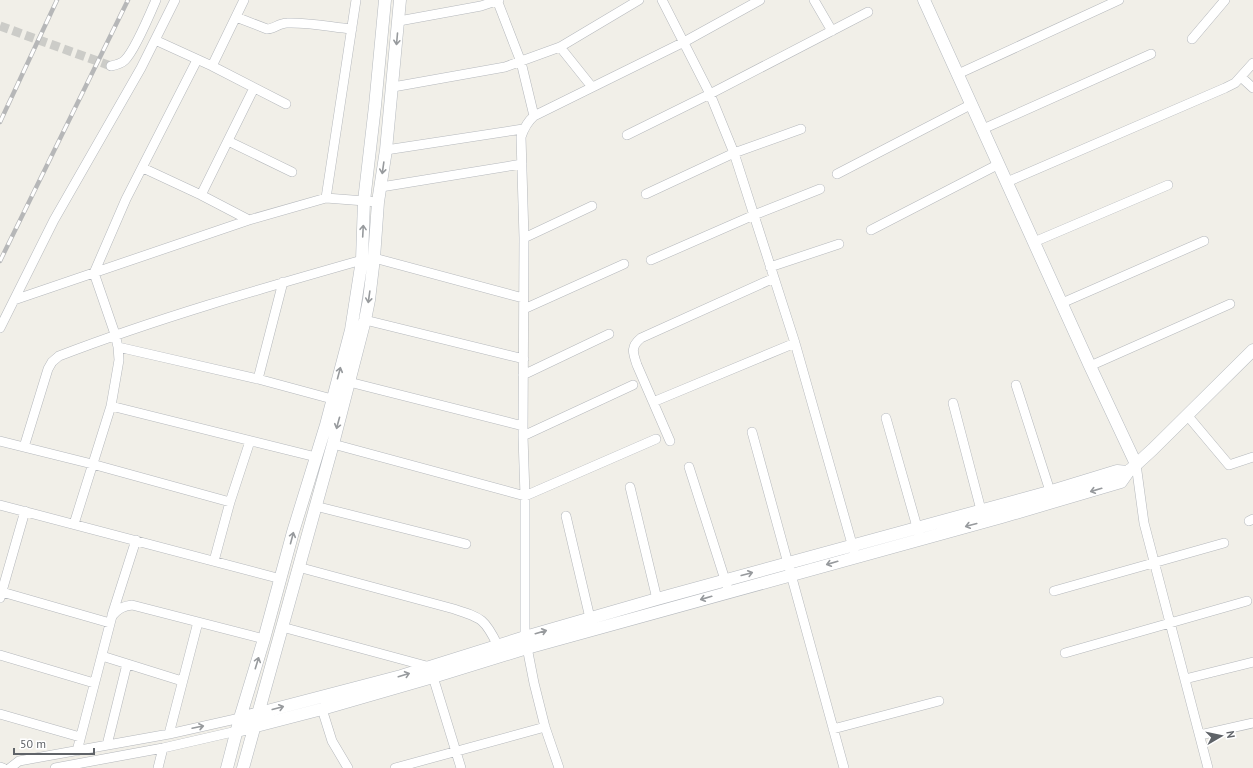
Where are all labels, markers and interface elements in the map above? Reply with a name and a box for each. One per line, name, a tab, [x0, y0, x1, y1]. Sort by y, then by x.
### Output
one-way arrow	[393, 32, 401, 45]
one-way arrow	[380, 161, 387, 174]
one-way arrow	[359, 225, 366, 238]
one-way arrow	[365, 290, 373, 303]
one-way arrow	[336, 366, 343, 379]
one-way arrow	[334, 417, 341, 430]
one-way arrow	[1089, 487, 1102, 494]
one-way arrow	[964, 522, 977, 529]
one-way arrow	[289, 532, 296, 545]
one-way arrow	[825, 560, 838, 567]
one-way arrow	[741, 570, 754, 577]
one-way arrow	[700, 595, 713, 602]
one-way arrow	[535, 628, 548, 636]
one-way arrow	[254, 657, 261, 670]
one-way arrow	[397, 671, 410, 678]
one-way arrow	[271, 704, 284, 711]
north arrow	[1201, 716, 1241, 756]
one-way arrow	[191, 723, 204, 731]
scale bar	[14, 730, 94, 756]
text: N	[1223, 730, 1238, 739]
text: 50 m	[20, 736, 46, 751]

